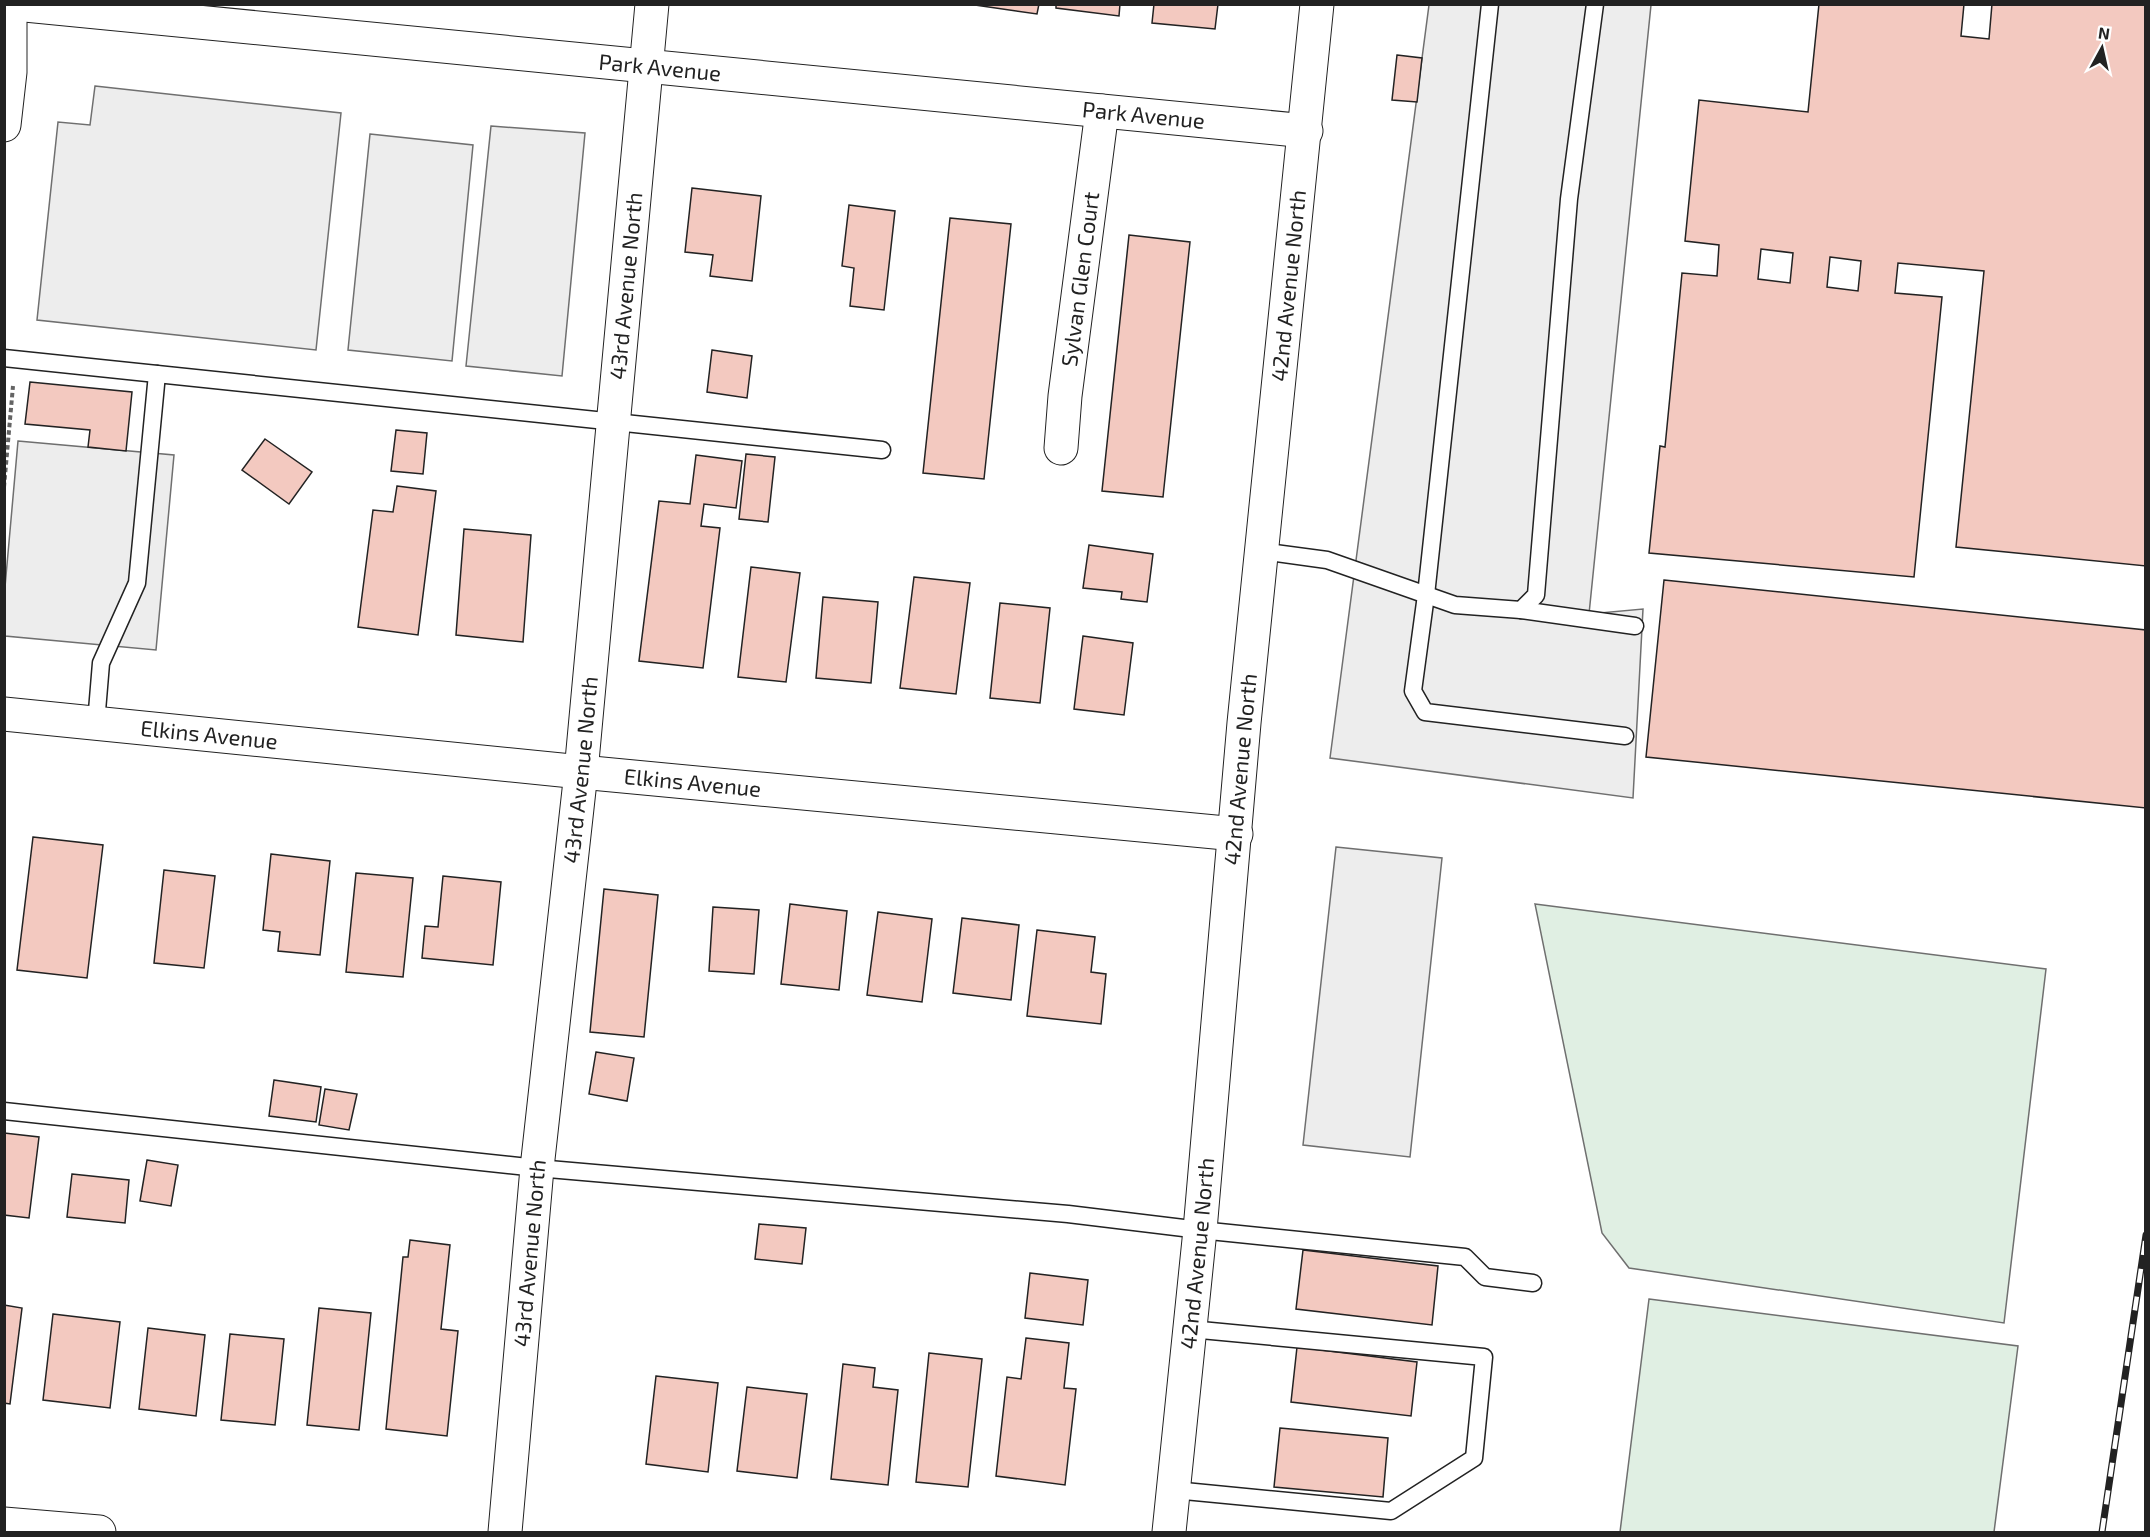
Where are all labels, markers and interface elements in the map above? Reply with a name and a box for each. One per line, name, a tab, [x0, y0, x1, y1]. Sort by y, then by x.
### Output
north arrow	[2072, 18, 2132, 78]
text: N	[2097, 22, 2111, 43]
street label: Park Avenue	[598, 47, 722, 85]
street label: Park Avenue	[1081, 95, 1206, 133]
street label: 42nd Avenue North	[1265, 189, 1310, 383]
street label: Sylvan Glen Court	[1055, 190, 1103, 368]
street label: 43rd Avenue North	[603, 191, 647, 381]
street label: 42nd Avenue North	[1218, 672, 1261, 866]
street label: 43rd Avenue North	[557, 675, 602, 865]
street label: Elkins Avenue	[139, 714, 279, 753]
street label: Elkins Avenue	[623, 762, 762, 801]
street label: 42nd Avenue North	[1174, 1156, 1218, 1350]
street label: 43rd Avenue North	[507, 1158, 550, 1348]

